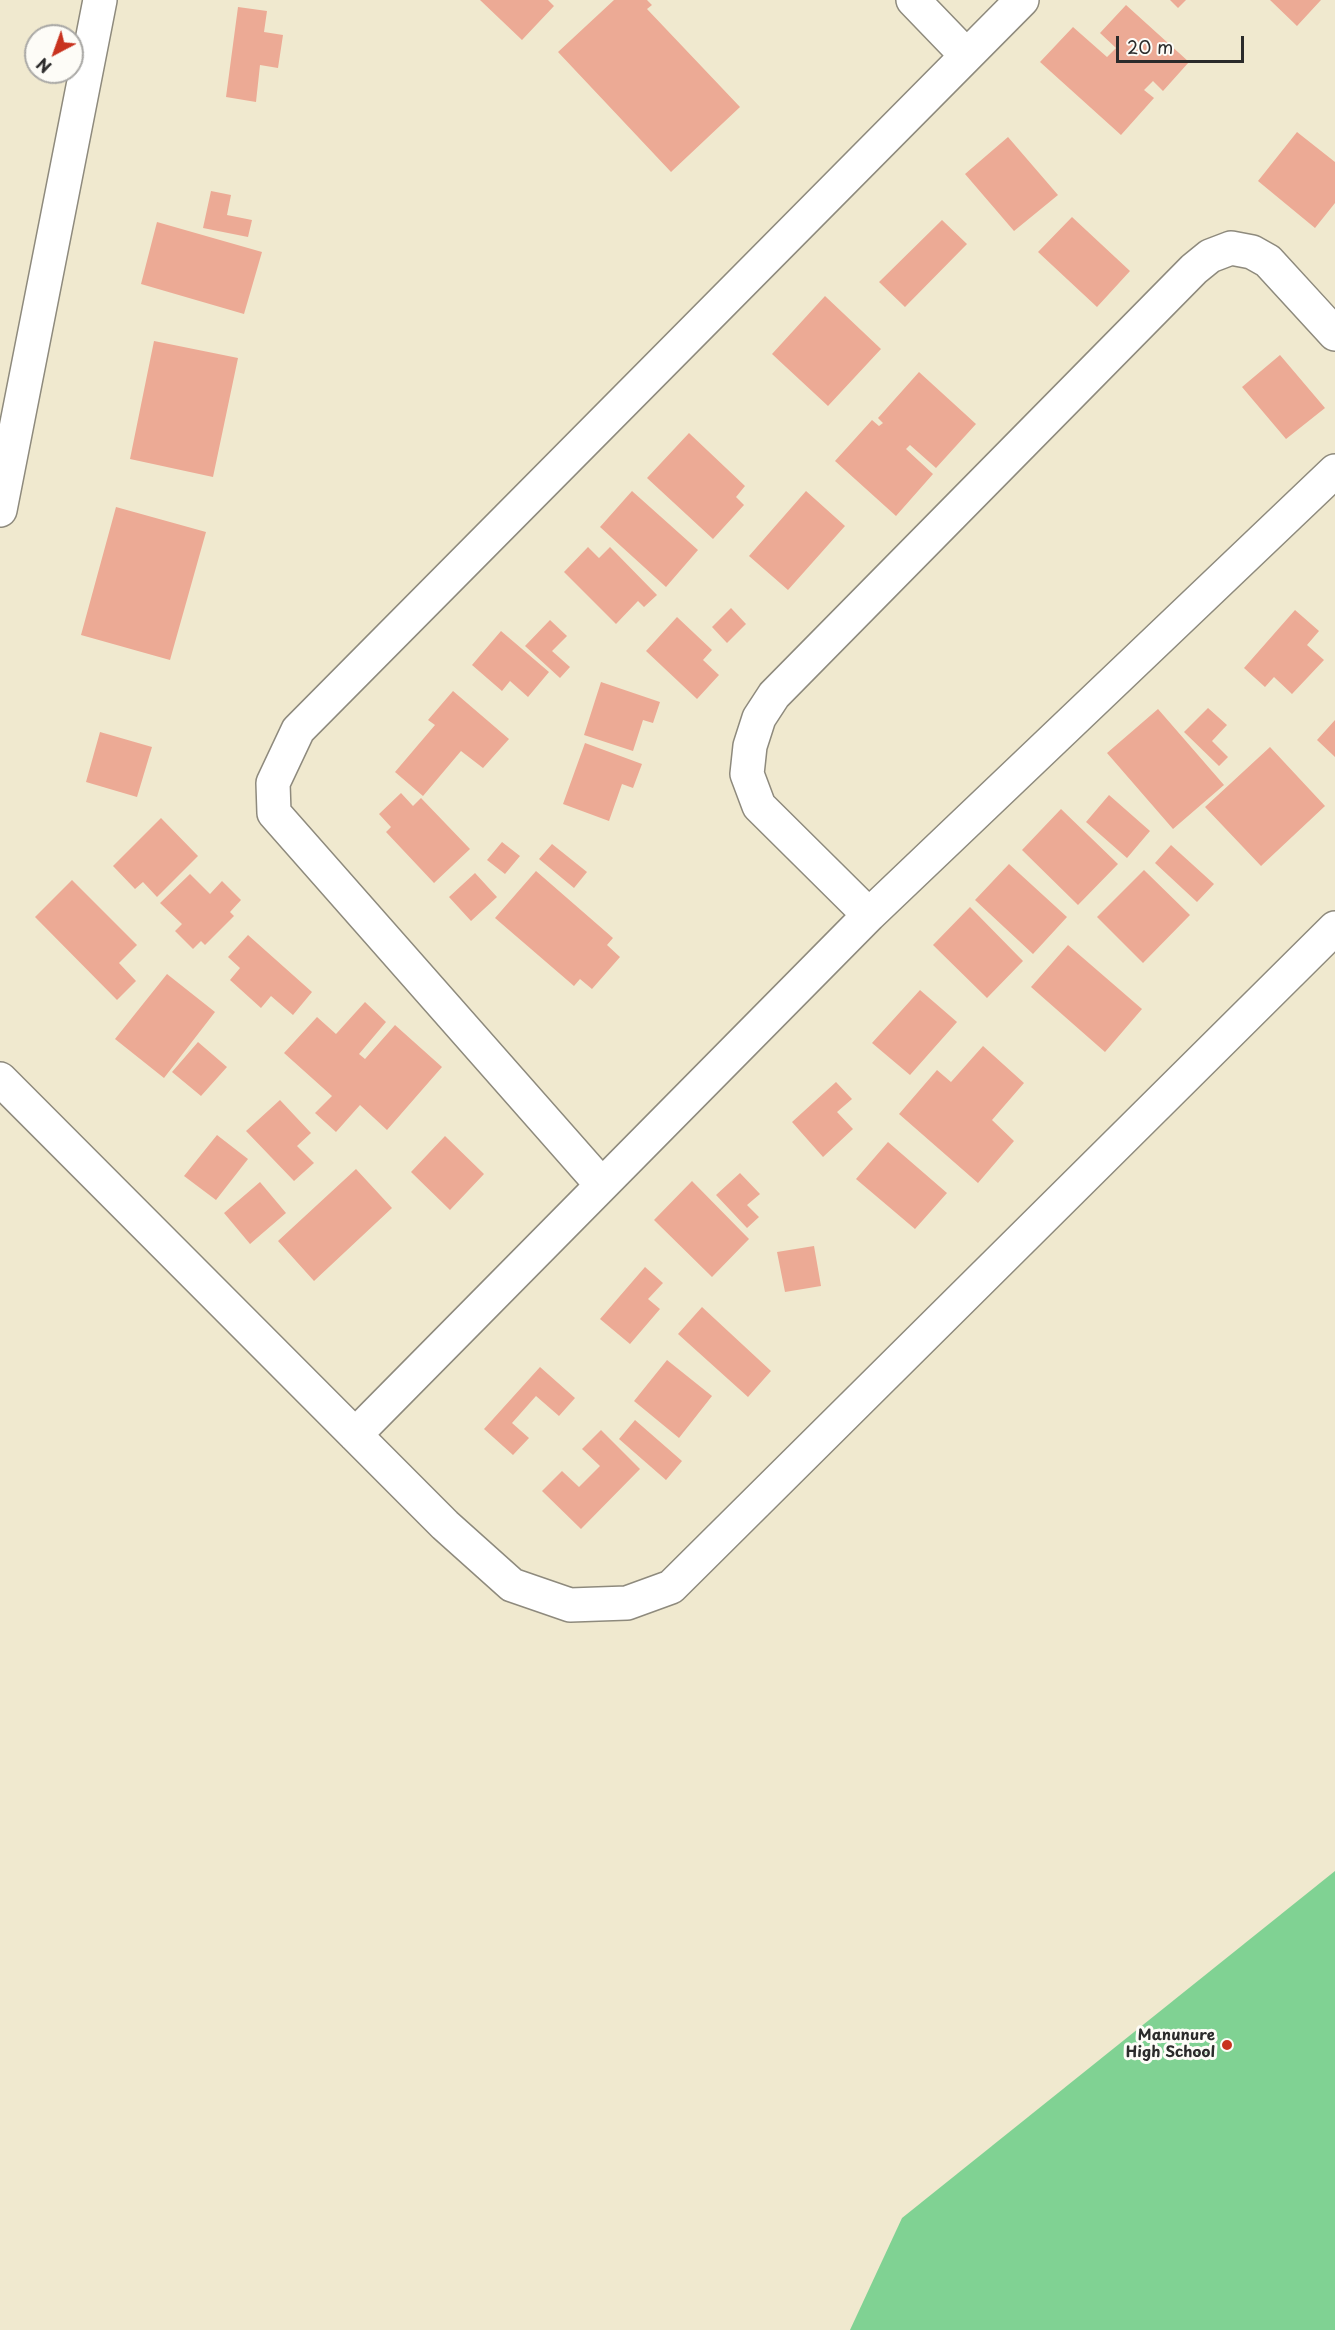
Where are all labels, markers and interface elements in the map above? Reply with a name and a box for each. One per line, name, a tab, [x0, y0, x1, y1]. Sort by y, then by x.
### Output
north arrow	[24, 24, 84, 84]
scale bar	[1119, 24, 1246, 62]
text: 20 m	[1127, 33, 1173, 60]
text: N	[31, 53, 56, 79]
place label: Manunure High School	[1126, 2027, 1215, 2062]
marker: Manunure High School	[1220, 2038, 1234, 2052]

